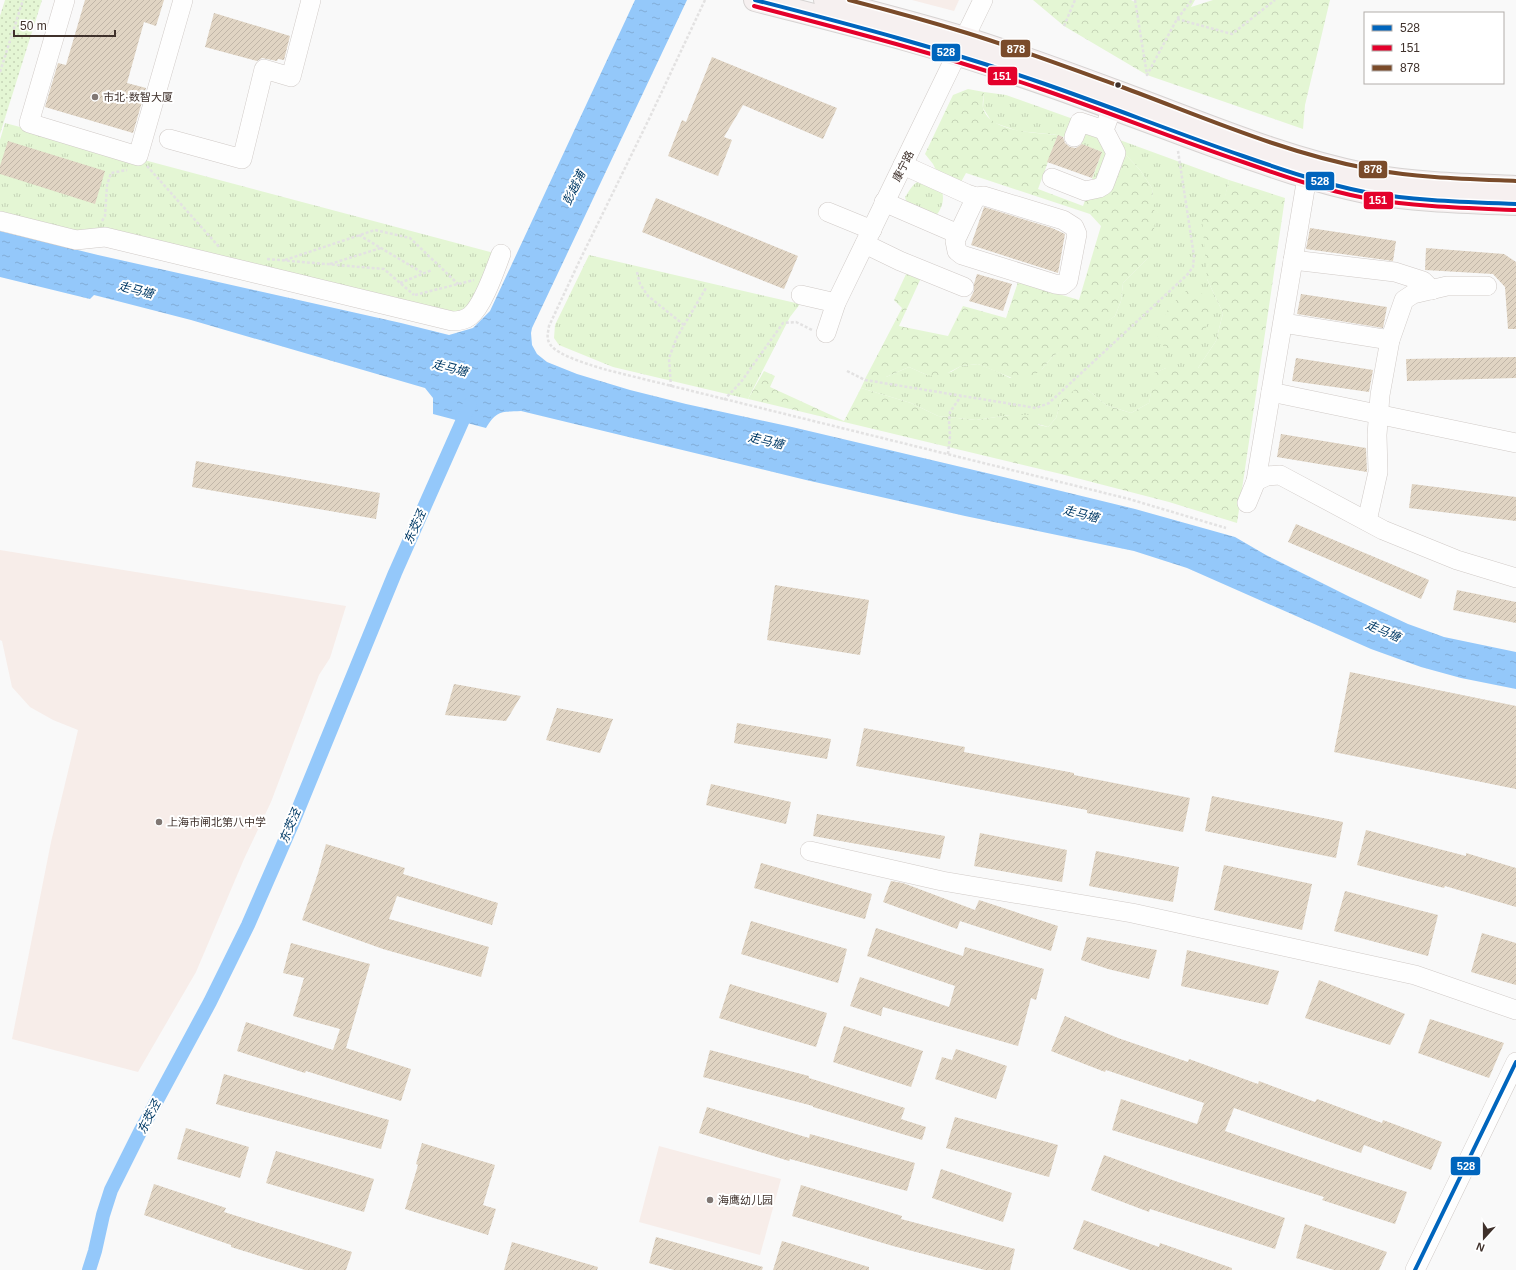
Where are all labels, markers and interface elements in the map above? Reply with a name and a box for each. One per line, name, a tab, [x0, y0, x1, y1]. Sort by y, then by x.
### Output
scale bar	[14, 12, 115, 38]
legend	[1364, 12, 1504, 84]
text: 50 m	[20, 19, 47, 33]
text: 528	[1400, 21, 1420, 35]
line badge: 878	[1000, 39, 1031, 58]
text: 151	[1400, 41, 1420, 55]
line badge: 528	[931, 43, 961, 62]
text: 878	[1007, 43, 1025, 55]
text: 528	[937, 46, 955, 58]
text: 878	[1400, 61, 1420, 75]
line badge: 151	[987, 66, 1018, 86]
text: 151	[993, 70, 1011, 82]
unlabelled marker	[1113, 80, 1123, 90]
place label: 市北·数智大厦	[103, 91, 173, 103]
marker: 市北·数智大厦	[90, 92, 100, 102]
street label: 康宁路	[890, 149, 916, 183]
line badge: 878	[1358, 160, 1388, 179]
text: 878	[1364, 163, 1382, 175]
water label: 彭越浦	[560, 167, 589, 207]
line badge: 528	[1305, 171, 1335, 191]
text: 528	[1311, 175, 1329, 187]
line badge: 151	[1363, 191, 1394, 210]
text: 151	[1369, 194, 1387, 206]
water label: 走马塘	[117, 279, 157, 302]
water label: 走马塘	[431, 357, 471, 380]
water label: 走马塘	[747, 430, 787, 452]
water label: 走马塘	[1062, 503, 1102, 526]
water label: 东茭泾	[401, 507, 429, 546]
water label: 走马塘	[1364, 618, 1404, 645]
water label: 东茭泾	[277, 806, 304, 845]
place label: 上海市闸北第八中学	[167, 816, 266, 828]
marker: 上海市闸北第八中学	[154, 817, 164, 827]
water label: 东茭泾	[135, 1097, 164, 1136]
line badge: 528	[1450, 1156, 1481, 1176]
text: 528	[1457, 1160, 1475, 1172]
place label: 海鹰幼儿园	[718, 1194, 773, 1206]
marker: 海鹰幼儿园	[705, 1195, 715, 1205]
north arrow	[1464, 1218, 1504, 1258]
text: N	[1475, 1240, 1486, 1254]

